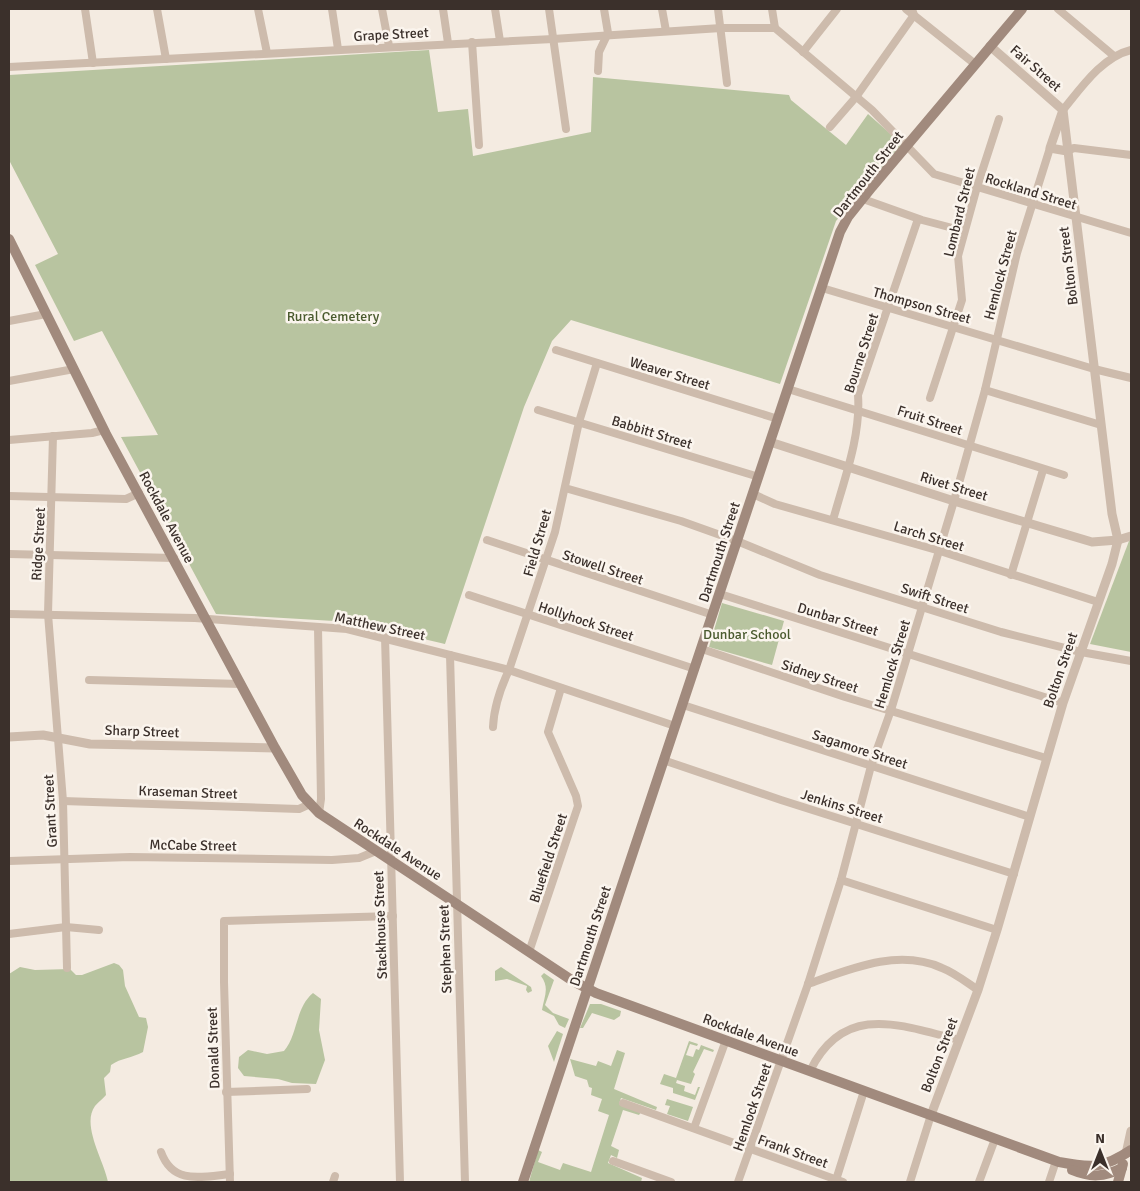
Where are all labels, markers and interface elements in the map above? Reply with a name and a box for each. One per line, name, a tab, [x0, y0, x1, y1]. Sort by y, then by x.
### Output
street label: Grape Street	[353, 24, 429, 45]
street label: Fair Street	[1007, 41, 1065, 95]
street label: Dartmouth Street	[830, 128, 907, 221]
street label: Lombard Street	[940, 165, 979, 259]
street label: Rockland Street	[983, 169, 1079, 213]
street label: Bolton Street	[1055, 226, 1082, 306]
street label: Hemlock Street	[980, 228, 1021, 322]
street label: Thompson Street	[871, 283, 973, 328]
park label: Rural Cemetery	[287, 308, 380, 325]
street label: Bourne Street	[841, 311, 882, 395]
street label: Weaver Street	[628, 353, 712, 394]
street label: Fruit Street	[895, 402, 965, 439]
street label: Babbitt Street	[609, 412, 694, 453]
street label: Rivet Street	[918, 468, 990, 505]
street label: Rockdale Avenue	[135, 469, 198, 566]
street label: Dartmouth Street	[695, 500, 744, 605]
street label: Ridge Street	[28, 507, 49, 581]
street label: Field Street	[520, 507, 555, 579]
street label: Larch Street	[891, 518, 966, 555]
street label: Stowell Street	[560, 546, 646, 589]
street label: Swift Street	[899, 580, 971, 617]
street label: Hollyhock Street	[536, 598, 636, 645]
street label: Dunbar Street	[795, 599, 880, 640]
street label: Matthew Street	[333, 609, 427, 644]
street label: Hemlock Street	[871, 618, 914, 711]
park label: Dunbar School	[703, 626, 791, 643]
street label: Bolton Street	[1040, 630, 1081, 710]
street label: Sidney Street	[779, 656, 860, 697]
street label: Sharp Street	[104, 722, 180, 741]
street label: Sagamore Street	[810, 726, 910, 773]
street label: Grant Street	[40, 774, 61, 848]
street label: Kraseman Street	[138, 782, 238, 803]
street label: Jenkins Street	[799, 786, 885, 827]
street label: Bluefield Street	[526, 811, 571, 905]
street label: Rockdale Avenue	[351, 815, 445, 884]
street label: McCabe Street	[149, 836, 237, 855]
street label: Stackhouse Street	[370, 870, 391, 980]
street label: Dartmouth Street	[566, 884, 615, 989]
street label: Stephen Street	[435, 904, 456, 994]
street label: Donald Street	[204, 1007, 223, 1089]
street label: Rockdale Avenue	[700, 1010, 801, 1061]
street label: Bolton Street	[917, 1015, 962, 1095]
street label: Hemlock Street	[729, 1061, 776, 1153]
north arrow	[1075, 1126, 1125, 1176]
text: N	[1095, 1130, 1105, 1147]
street label: Frank Street	[755, 1131, 830, 1172]

